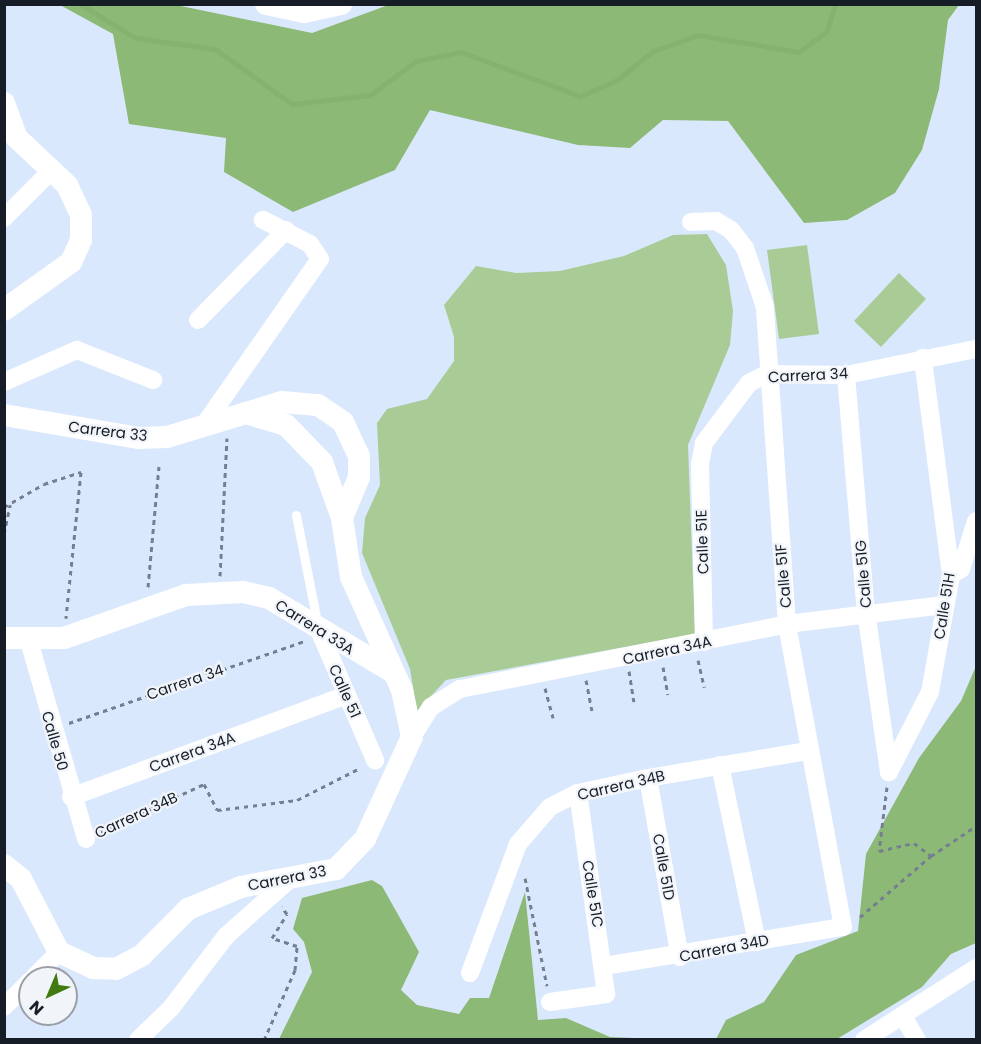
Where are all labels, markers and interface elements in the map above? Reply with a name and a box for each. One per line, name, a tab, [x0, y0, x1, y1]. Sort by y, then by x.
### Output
street label: Carrera 34	[767, 364, 849, 386]
street label: Carrera 33	[67, 417, 149, 445]
street label: Calle 51E	[692, 510, 712, 574]
street label: Calle 51G	[851, 539, 875, 609]
street label: Calle 51F	[771, 543, 795, 609]
street label: Calle 51H	[930, 572, 958, 640]
street label: Carrera 33A	[272, 596, 358, 658]
street label: Carrera 34A	[621, 632, 713, 668]
street label: Carrera 34	[144, 660, 226, 704]
street label: Calle 51	[325, 661, 365, 721]
street label: Calle 50	[38, 709, 72, 773]
street label: Carrera 34A	[146, 728, 238, 776]
street label: Carrera 34B	[575, 766, 667, 804]
street label: Carrera 34B	[92, 788, 180, 842]
street label: Calle 51D	[649, 832, 679, 902]
street label: Calle 51C	[579, 859, 607, 929]
street label: Carrera 33	[246, 862, 328, 894]
street label: Carrera 34D	[678, 931, 770, 965]
north arrow	[18, 966, 78, 1026]
text: N	[24, 995, 49, 1020]

